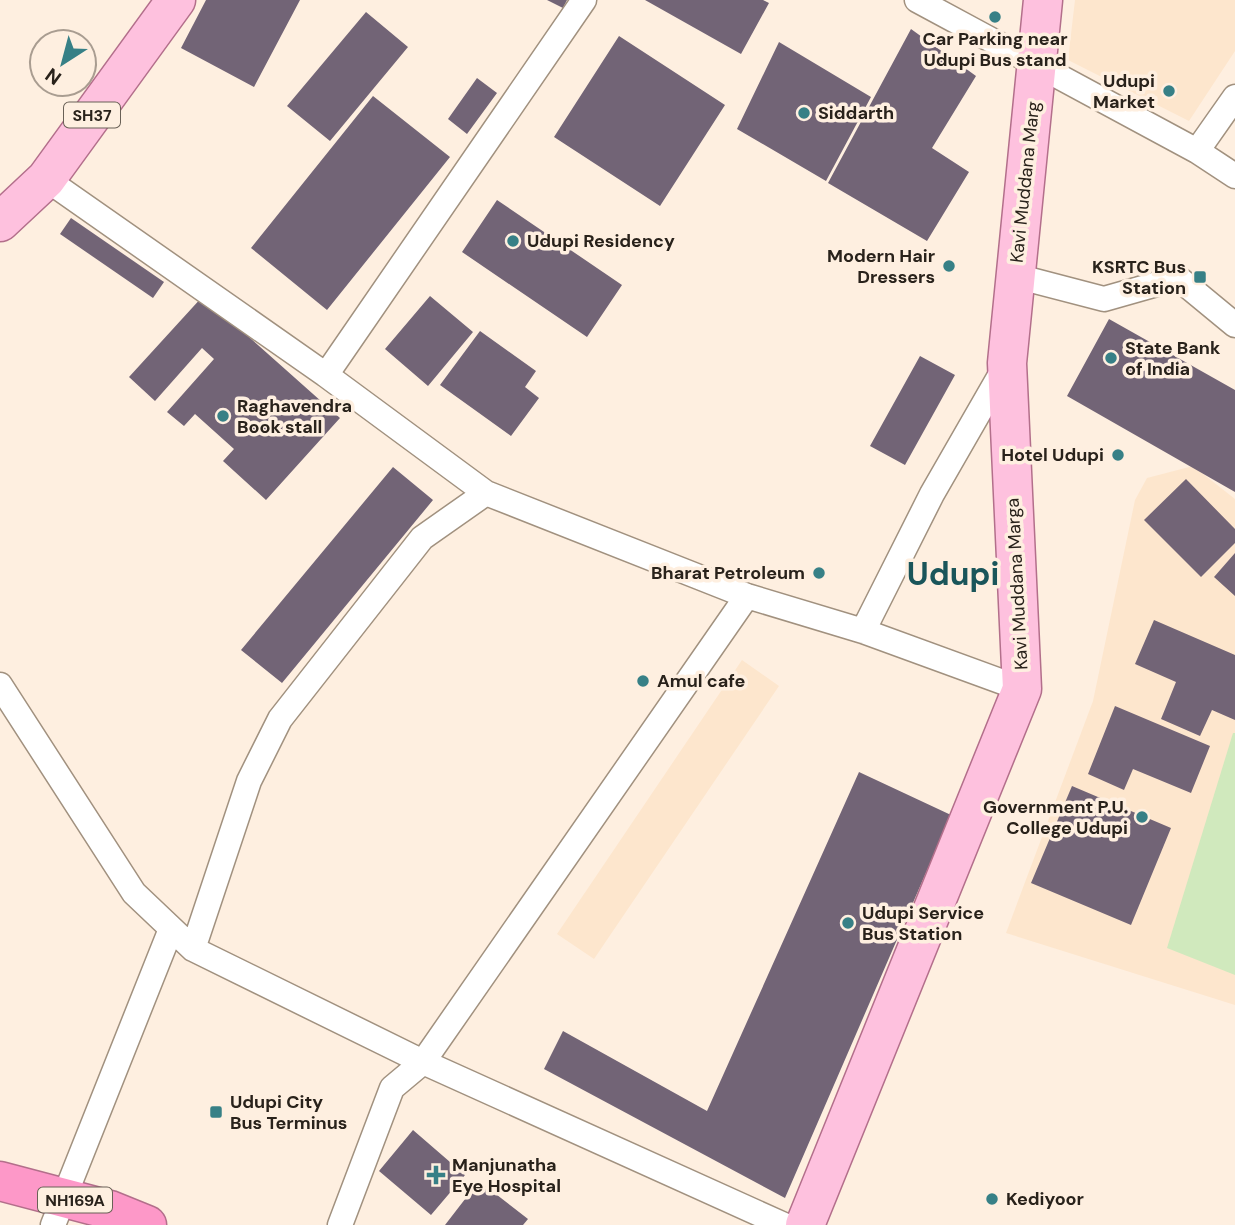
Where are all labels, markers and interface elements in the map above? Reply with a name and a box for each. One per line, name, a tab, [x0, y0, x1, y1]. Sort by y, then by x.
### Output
marker: Car Parking near Udupi Bus stand	[987, 9, 1003, 25]
place label: Car Parking near Udupi Bus stand	[922, 27, 1068, 72]
north arrow	[28, 28, 98, 98]
text: N	[40, 62, 66, 91]
place label: Udupi Market	[1093, 69, 1155, 114]
marker: Udupi Market	[1161, 83, 1177, 99]
street label: Kavi Muddana Marg	[1005, 100, 1045, 264]
place label: Siddarth	[818, 101, 894, 125]
road number: SH37	[64, 102, 120, 127]
marker: Siddarth	[796, 105, 812, 121]
place label: Udupi Residency	[527, 229, 675, 253]
marker: Udupi Residency	[505, 233, 521, 249]
place label: Modern Hair Dressers	[827, 244, 935, 289]
place label: KSRTC Bus Station	[1092, 255, 1186, 300]
marker: Modern Hair Dressers	[941, 258, 957, 274]
marker: KSRTC Bus Station	[1192, 269, 1208, 285]
place label: State Bank of India	[1125, 336, 1221, 381]
marker: State Bank of India	[1103, 350, 1119, 366]
place label: Raghavendra Book stall	[237, 394, 352, 439]
marker: Raghavendra Book stall	[215, 408, 231, 424]
place label: Hotel Udupi	[1001, 443, 1104, 467]
marker: Hotel Udupi	[1110, 447, 1126, 463]
street label: Kavi Muddana Marga	[1001, 497, 1033, 671]
district label: Udupi	[907, 553, 999, 595]
place label: Bharat Petroleum	[651, 561, 805, 585]
marker: Bharat Petroleum	[811, 565, 827, 581]
place label: Amul cafe	[657, 669, 746, 693]
marker: Amul cafe	[635, 673, 651, 689]
place label: Government P.U. College Udupi	[983, 795, 1128, 840]
marker: Government P.U. College Udupi	[1134, 809, 1150, 825]
place label: Udupi Service Bus Station	[862, 901, 984, 946]
marker: Udupi Service Bus Station	[840, 915, 856, 931]
place label: Udupi City Bus Terminus	[230, 1090, 347, 1135]
marker: Udupi City Bus Terminus	[208, 1104, 224, 1120]
place label: Manjunatha Eye Hospital	[452, 1153, 561, 1198]
marker: Manjunatha Eye Hospital	[426, 1165, 446, 1185]
place label: Kediyoor	[1006, 1187, 1084, 1211]
road number: NH169A	[38, 1188, 112, 1212]
marker: Kediyoor	[984, 1191, 1000, 1207]

